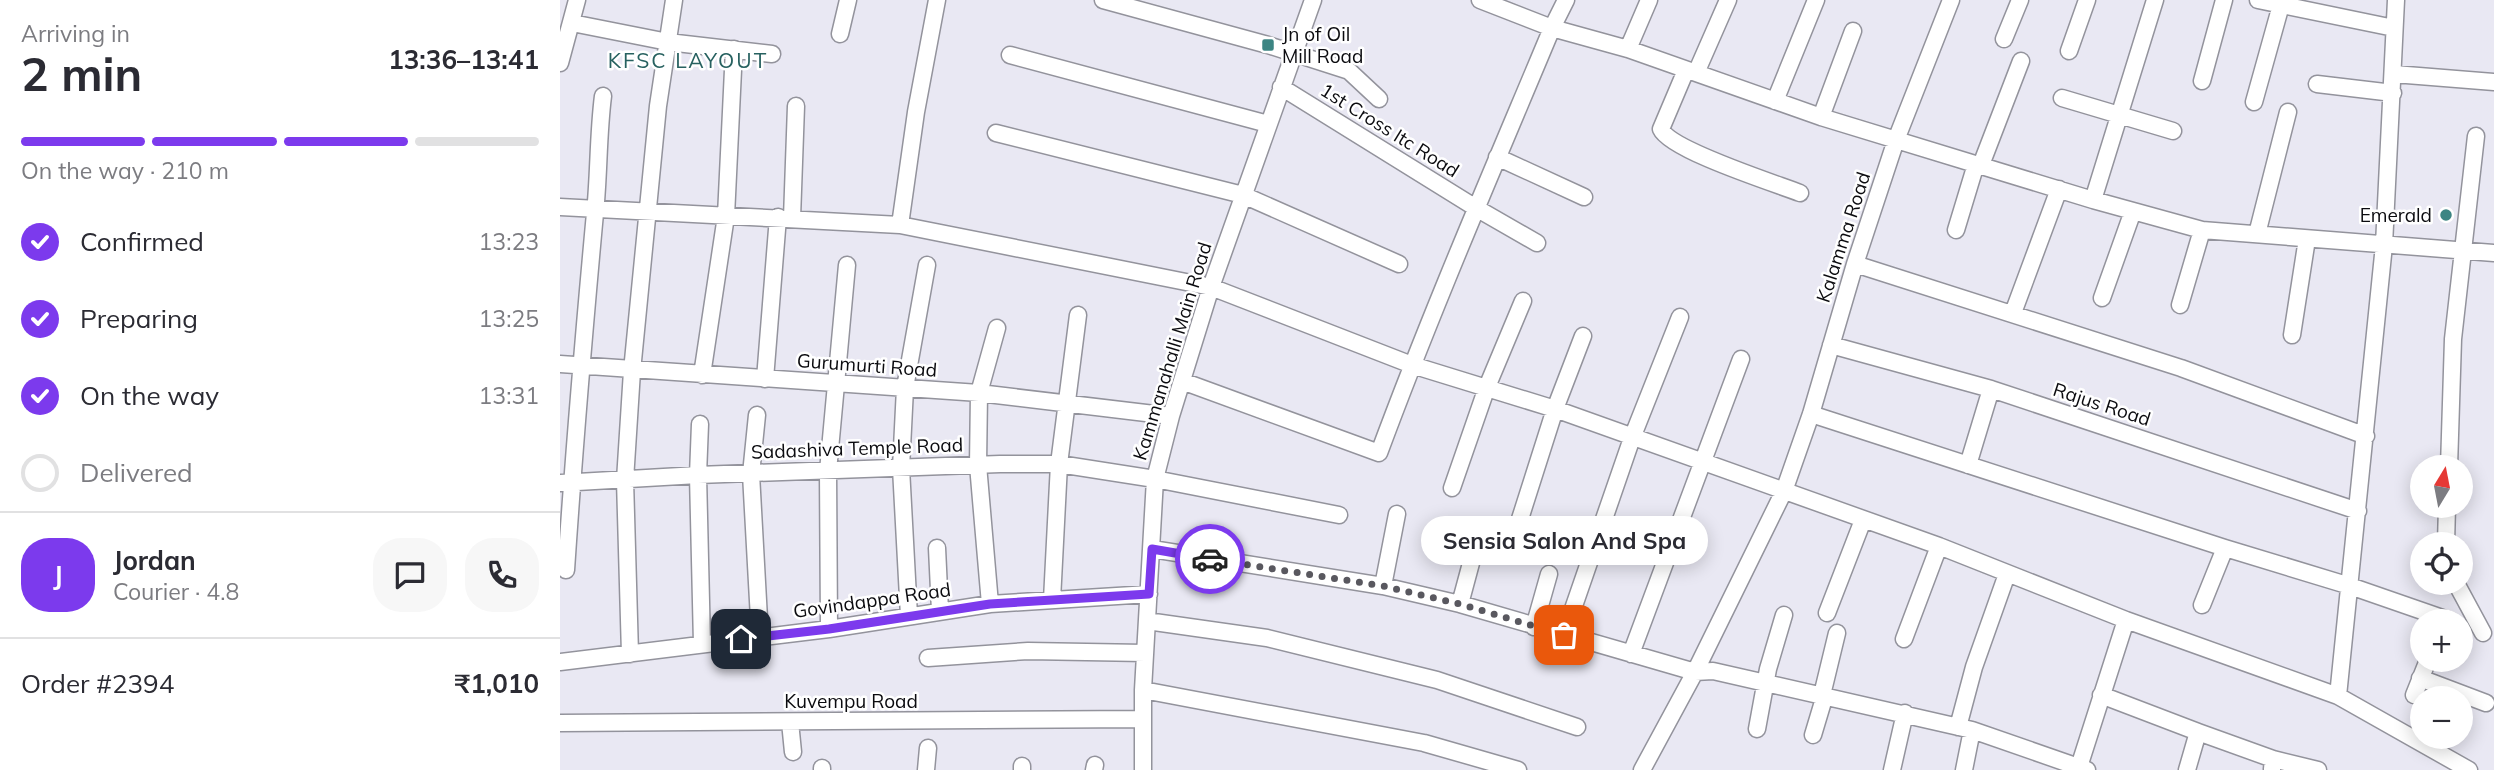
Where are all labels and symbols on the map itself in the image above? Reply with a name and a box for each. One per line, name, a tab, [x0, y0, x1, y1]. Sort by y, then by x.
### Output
place label: Jn of Oil Mill Road	[1282, 22, 1363, 68]
marker: Jn of Oil Mill Road	[1260, 37, 1276, 53]
district label: KFSC LAYOUT	[608, 47, 768, 73]
street label: 1st Cross Itc Road	[1316, 78, 1464, 182]
street label: Kalamma Road	[1811, 169, 1875, 305]
place label: Emerald	[2360, 203, 2432, 227]
marker: Emerald	[2438, 207, 2454, 223]
street label: Kammanahalli Main Road	[1127, 239, 1217, 463]
street label: Gurumurti Road	[796, 348, 938, 382]
street label: Rajus Road	[2050, 377, 2154, 431]
street label: Sadashiva Temple Road	[751, 432, 963, 464]
north arrow	[2410, 455, 2473, 518]
callout: Sensia Salon And Spa	[1420, 516, 1708, 565]
courier	[1175, 524, 1245, 594]
street label: Govindappa Road	[792, 577, 952, 623]
pin	[1534, 605, 1594, 665]
pin	[711, 609, 771, 669]
street label: Kuvempu Road	[784, 689, 918, 713]

